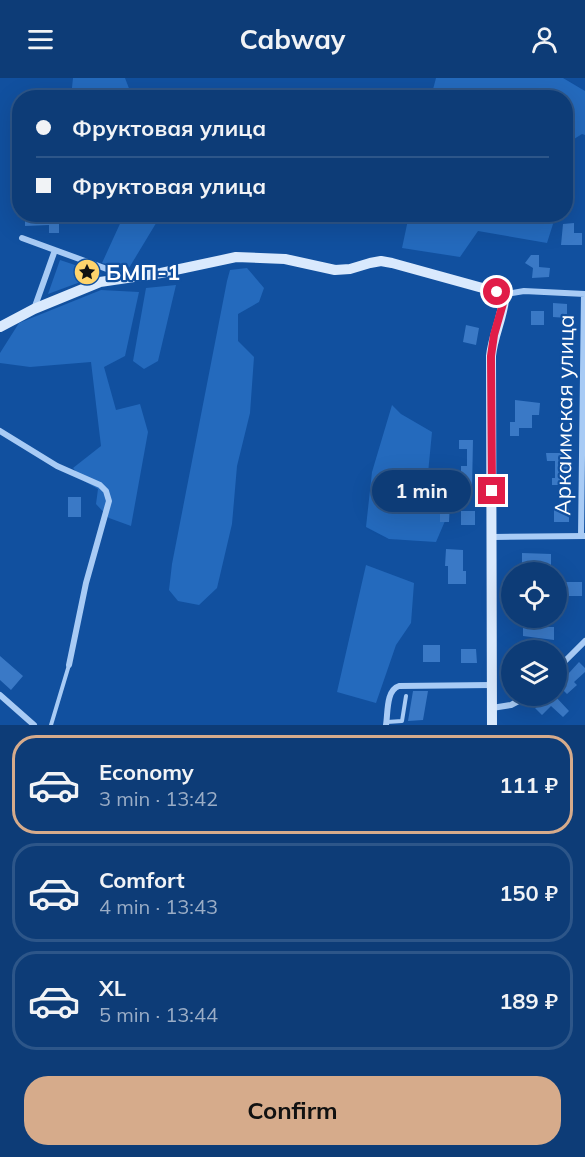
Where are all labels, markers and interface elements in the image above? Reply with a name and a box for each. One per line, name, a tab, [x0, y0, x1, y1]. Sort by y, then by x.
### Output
text: Cabway	[239, 22, 346, 56]
icon: menu	[24, 23, 57, 56]
icon: person	[528, 23, 561, 56]
text: Фруктовая улица	[72, 114, 266, 142]
text: Фруктовая улица	[72, 172, 266, 200]
place icon: БМП-1	[72, 257, 102, 287]
place label: БМП-1	[106, 258, 180, 286]
route start	[483, 278, 510, 305]
street label: Аркаимская улица	[548, 314, 580, 516]
callout: 1 min	[372, 470, 471, 512]
route end	[478, 477, 505, 504]
text: 1 min	[395, 478, 448, 503]
map controls	[501, 562, 567, 706]
button: locate	[501, 562, 567, 628]
button: layers	[501, 640, 567, 706]
icon: car	[27, 758, 81, 812]
text: Economy	[99, 758, 194, 786]
text: 111 ₽	[499, 771, 558, 799]
text: 3 min · 13:42	[99, 786, 218, 811]
icon: car	[27, 866, 81, 920]
text: Comfort	[99, 866, 185, 894]
text: 150 ₽	[499, 879, 558, 907]
text: 4 min · 13:43	[99, 894, 218, 919]
icon: car	[27, 974, 81, 1028]
text: XL	[99, 974, 126, 1002]
text: 189 ₽	[499, 987, 558, 1015]
text: 5 min · 13:44	[99, 1002, 218, 1027]
button: Confirm	[24, 1076, 561, 1145]

